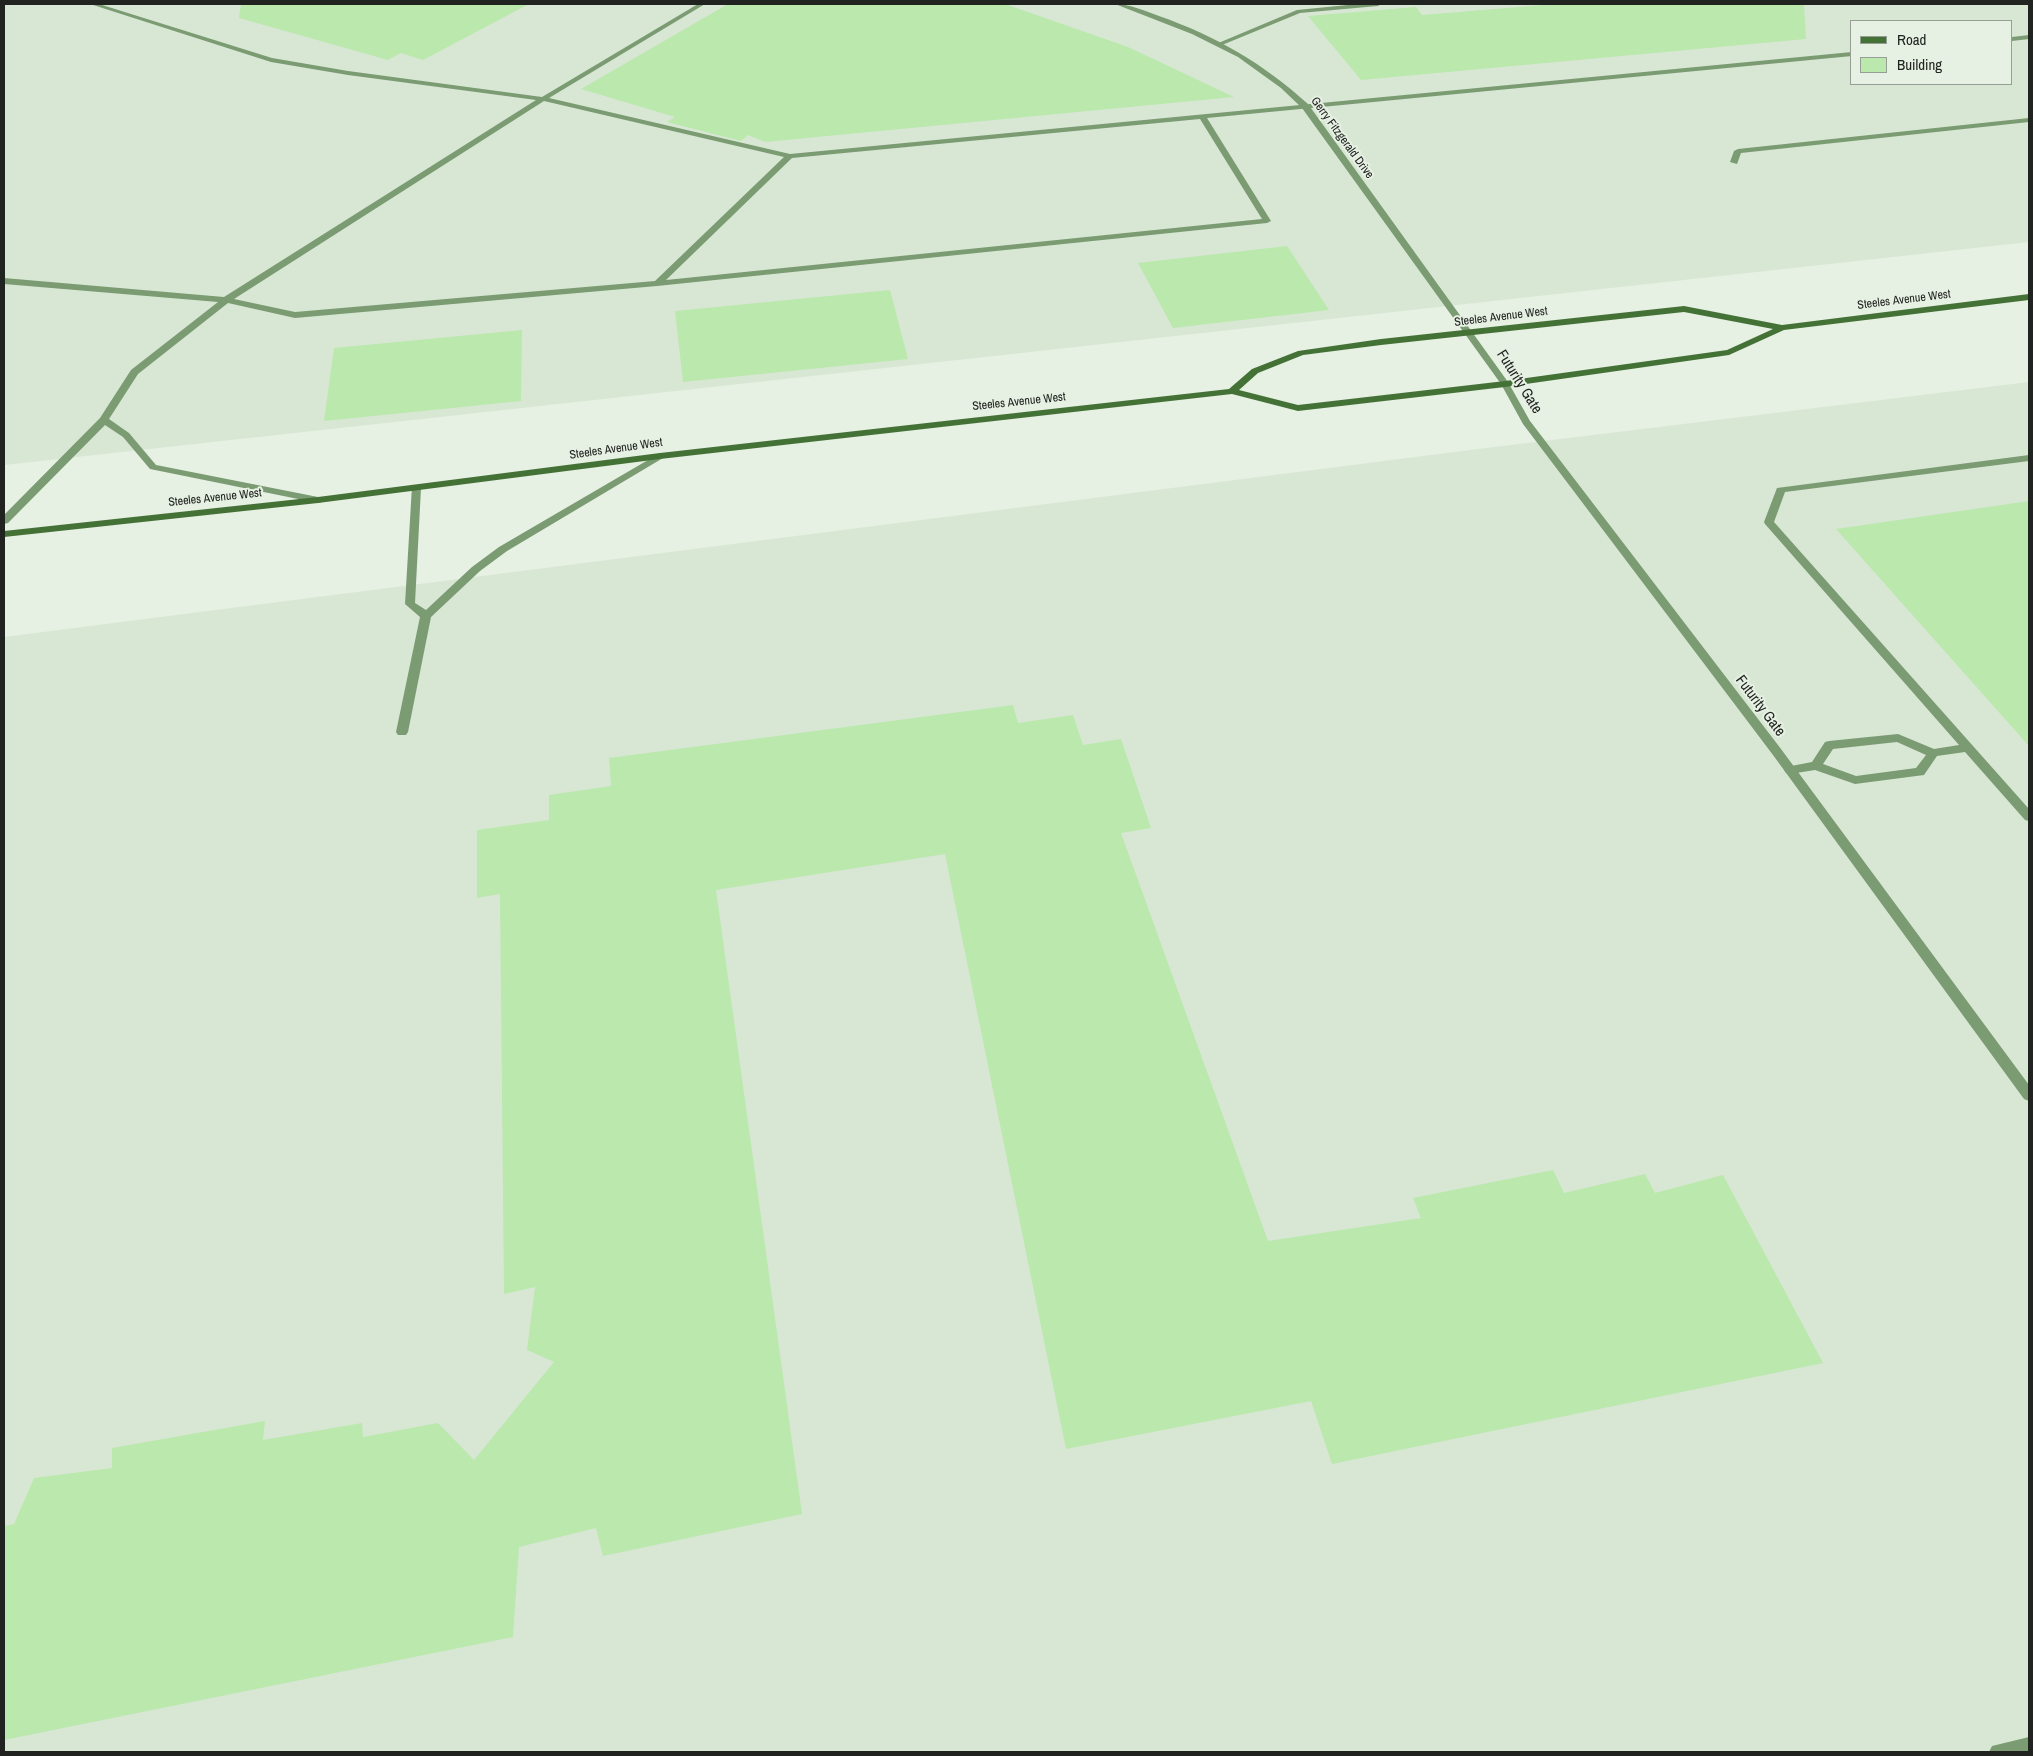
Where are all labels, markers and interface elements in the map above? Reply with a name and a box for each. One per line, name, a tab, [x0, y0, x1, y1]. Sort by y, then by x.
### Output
legend	[1850, 20, 2013, 85]
text: Road	[1897, 29, 1926, 50]
text: Building	[1897, 54, 1942, 75]
street label: Gerry Fitzgerald Drive	[1308, 94, 1376, 182]
street label: Steeles Avenue West	[1857, 287, 1951, 313]
street label: Steeles Avenue West	[1454, 304, 1548, 330]
street label: Futurity Gate	[1492, 347, 1546, 417]
street label: Steeles Avenue West	[972, 390, 1066, 414]
street label: Steeles Avenue West	[569, 435, 663, 463]
street label: Steeles Avenue West	[168, 486, 262, 510]
street label: Futurity Gate	[1731, 672, 1789, 740]

